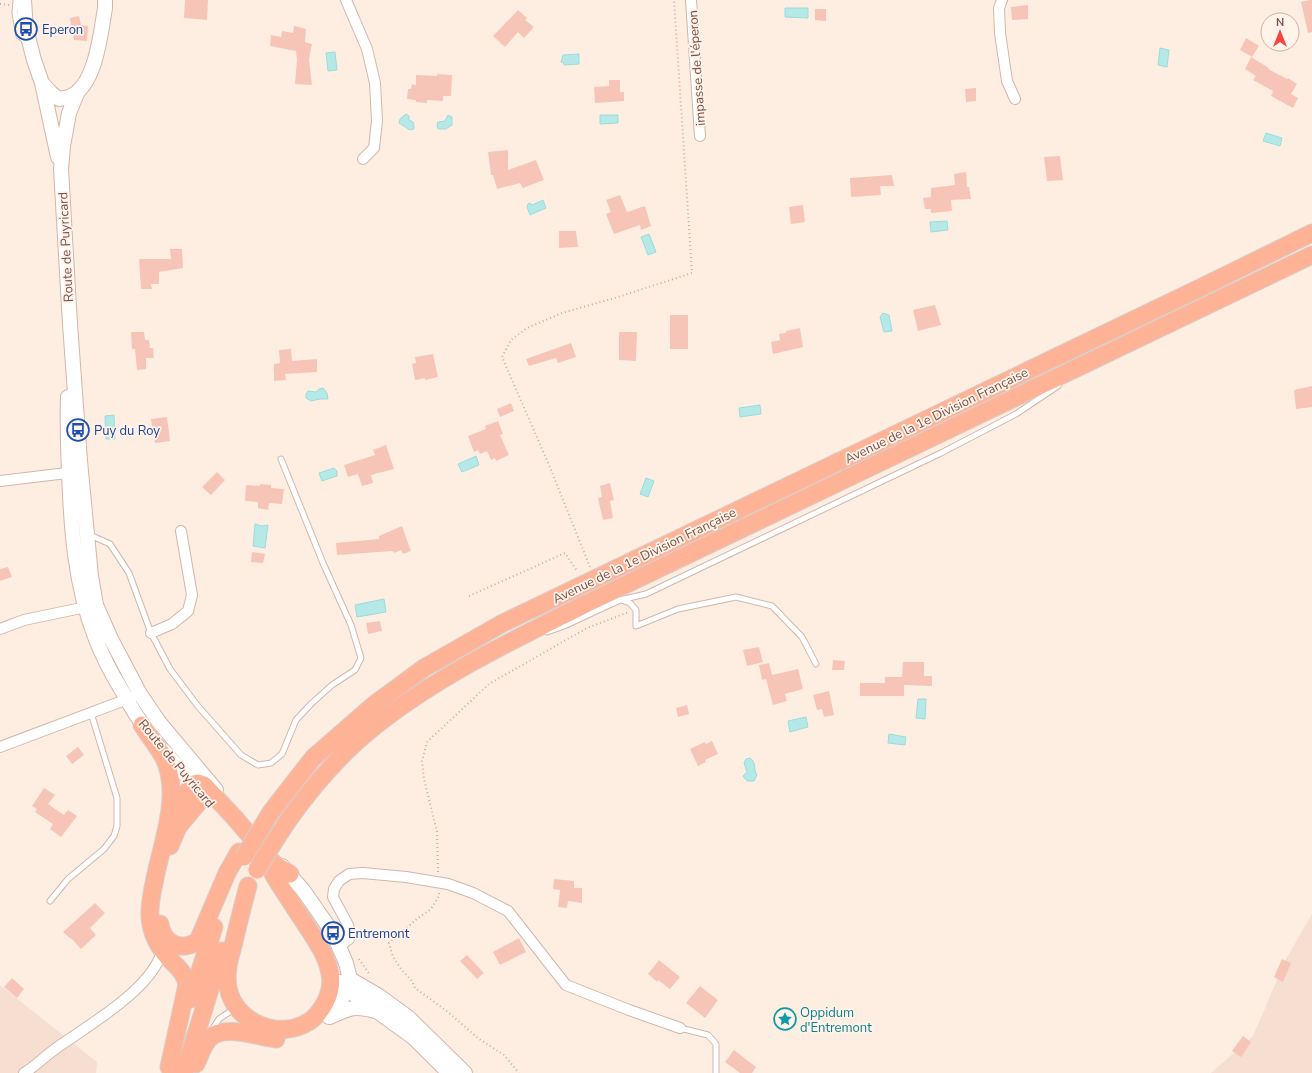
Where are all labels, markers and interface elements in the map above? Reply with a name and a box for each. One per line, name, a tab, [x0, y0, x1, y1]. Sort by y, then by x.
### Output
street label: impasse de l'éperon	[684, 9, 710, 126]
north arrow	[1260, 12, 1300, 52]
text: N	[1276, 15, 1284, 30]
bus stop icon: Eperon	[13, 16, 39, 42]
place label: Eperon	[42, 21, 83, 39]
street label: Route de Puyricard	[54, 191, 78, 303]
street label: Avenue de la 1e Division Française	[842, 363, 1031, 468]
bus stop icon: Puy du Roy	[65, 417, 91, 443]
place label: Puy du Roy	[94, 422, 160, 440]
street label: Avenue de la 1e Division Française	[550, 503, 739, 608]
street label: Route de Puyricard	[134, 716, 219, 812]
bus stop icon: Entremont	[320, 920, 346, 946]
place label: Entremont	[348, 925, 410, 943]
place label: Oppidum d'Entremont	[800, 1004, 872, 1037]
place icon: Oppidum d'Entremont	[772, 1006, 798, 1032]

